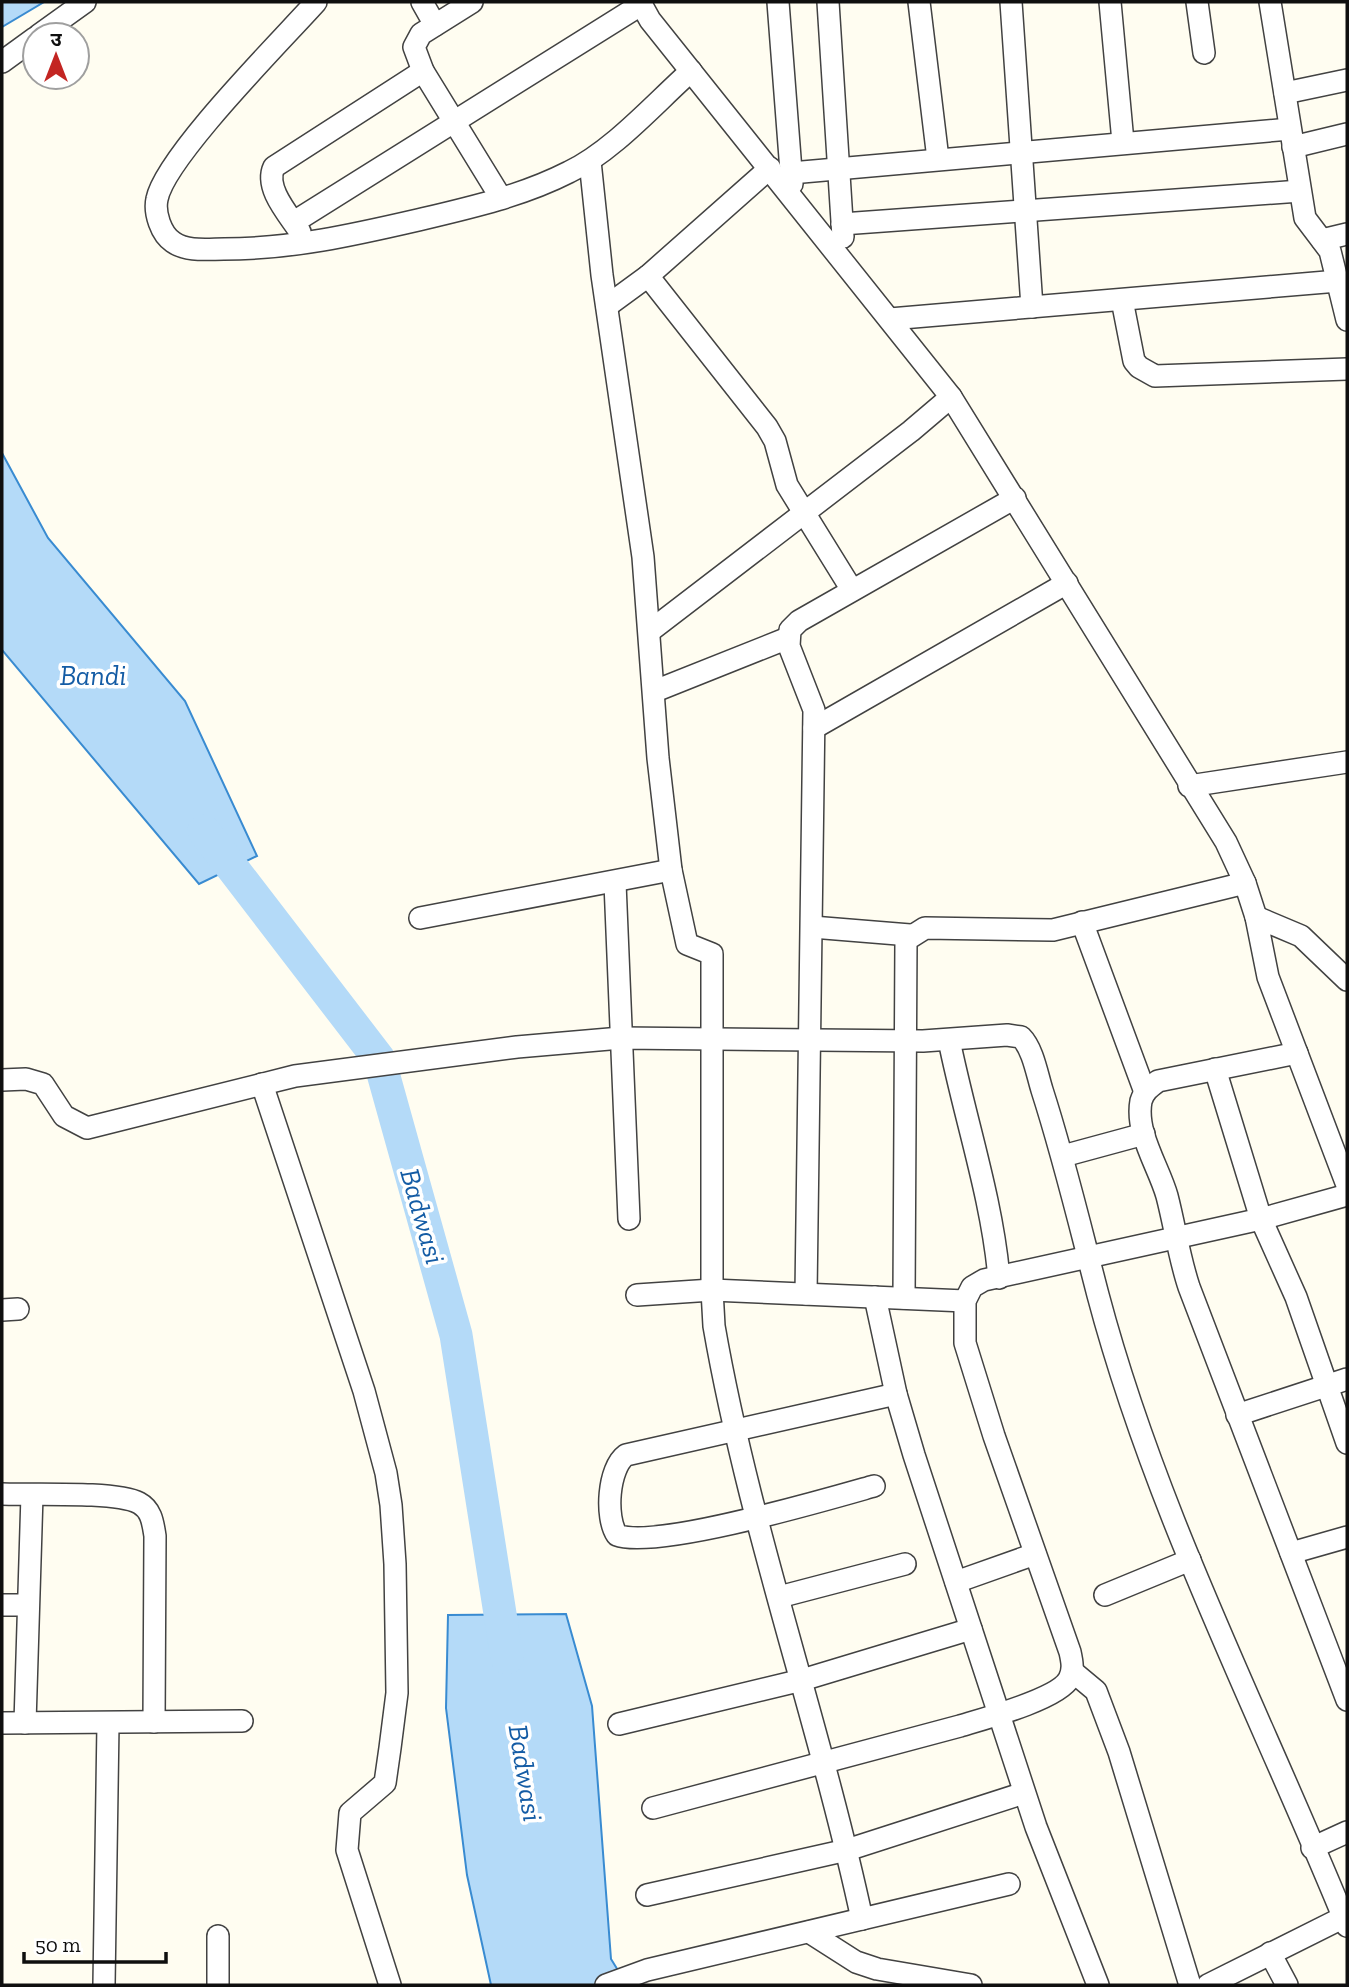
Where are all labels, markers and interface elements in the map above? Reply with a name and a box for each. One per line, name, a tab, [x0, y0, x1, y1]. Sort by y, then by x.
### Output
north arrow	[21, 21, 91, 91]
text: उ	[50, 28, 62, 51]
water label: Bandi	[60, 659, 126, 692]
water label: Badwasi	[393, 1165, 452, 1268]
water label: Badwasi	[502, 1722, 549, 1824]
scale bar	[24, 1920, 166, 1964]
text: 50 m	[35, 1932, 81, 1957]

